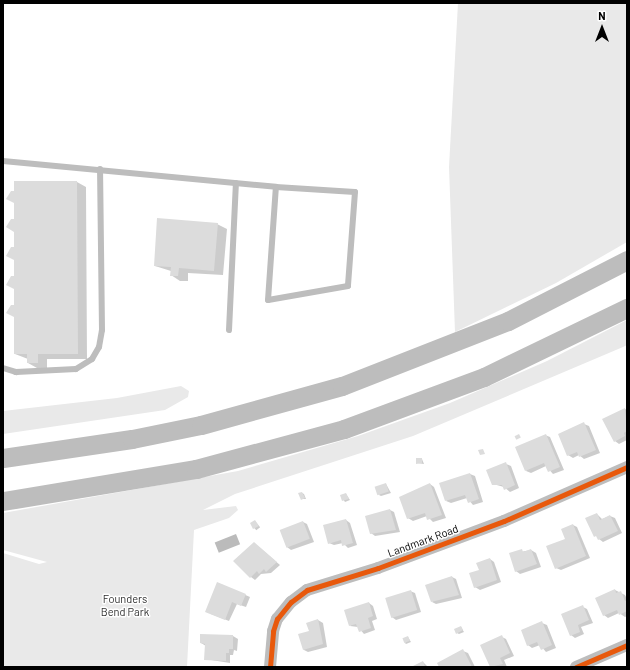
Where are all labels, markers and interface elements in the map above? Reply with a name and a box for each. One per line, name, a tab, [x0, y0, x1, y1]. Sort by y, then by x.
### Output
north arrow	[582, 8, 622, 48]
text: N	[598, 9, 606, 22]
street label: Landmark Road	[386, 522, 460, 560]
park label: Founders Bend Park	[101, 593, 149, 619]

